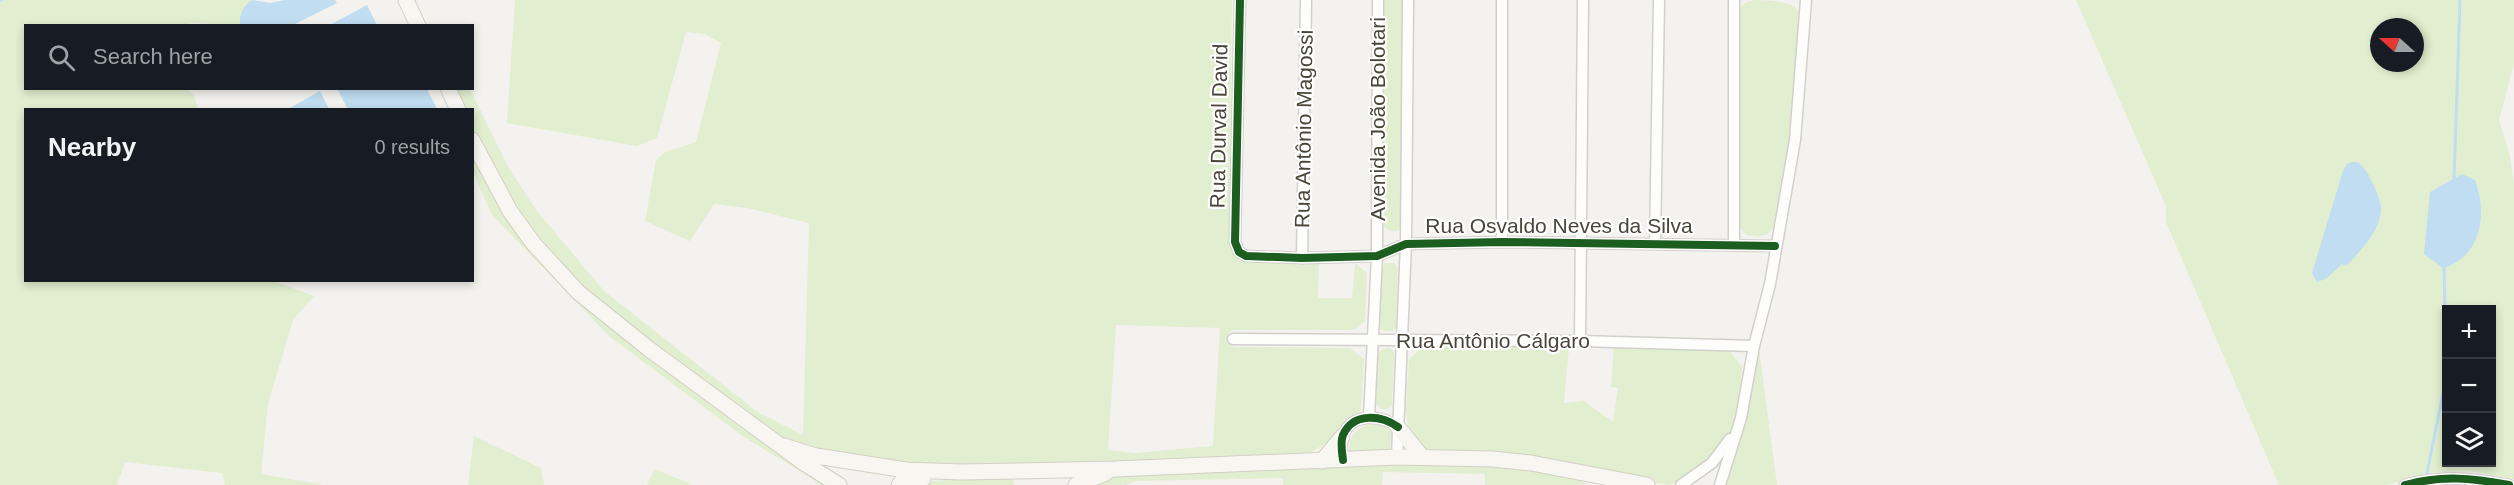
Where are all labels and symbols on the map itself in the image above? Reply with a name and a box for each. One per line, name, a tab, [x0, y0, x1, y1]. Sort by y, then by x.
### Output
street label: Avenida João Bolotari	[1366, 17, 1389, 221]
north arrow	[2370, 18, 2424, 72]
street label: Rua Antônio Magossi	[1290, 30, 1317, 228]
street label: Rua Durval David	[1206, 44, 1231, 208]
street label: Rua Osvaldo Neves da Silva	[1425, 214, 1693, 237]
street label: Rua Antônio Cálgaro	[1396, 329, 1590, 352]

